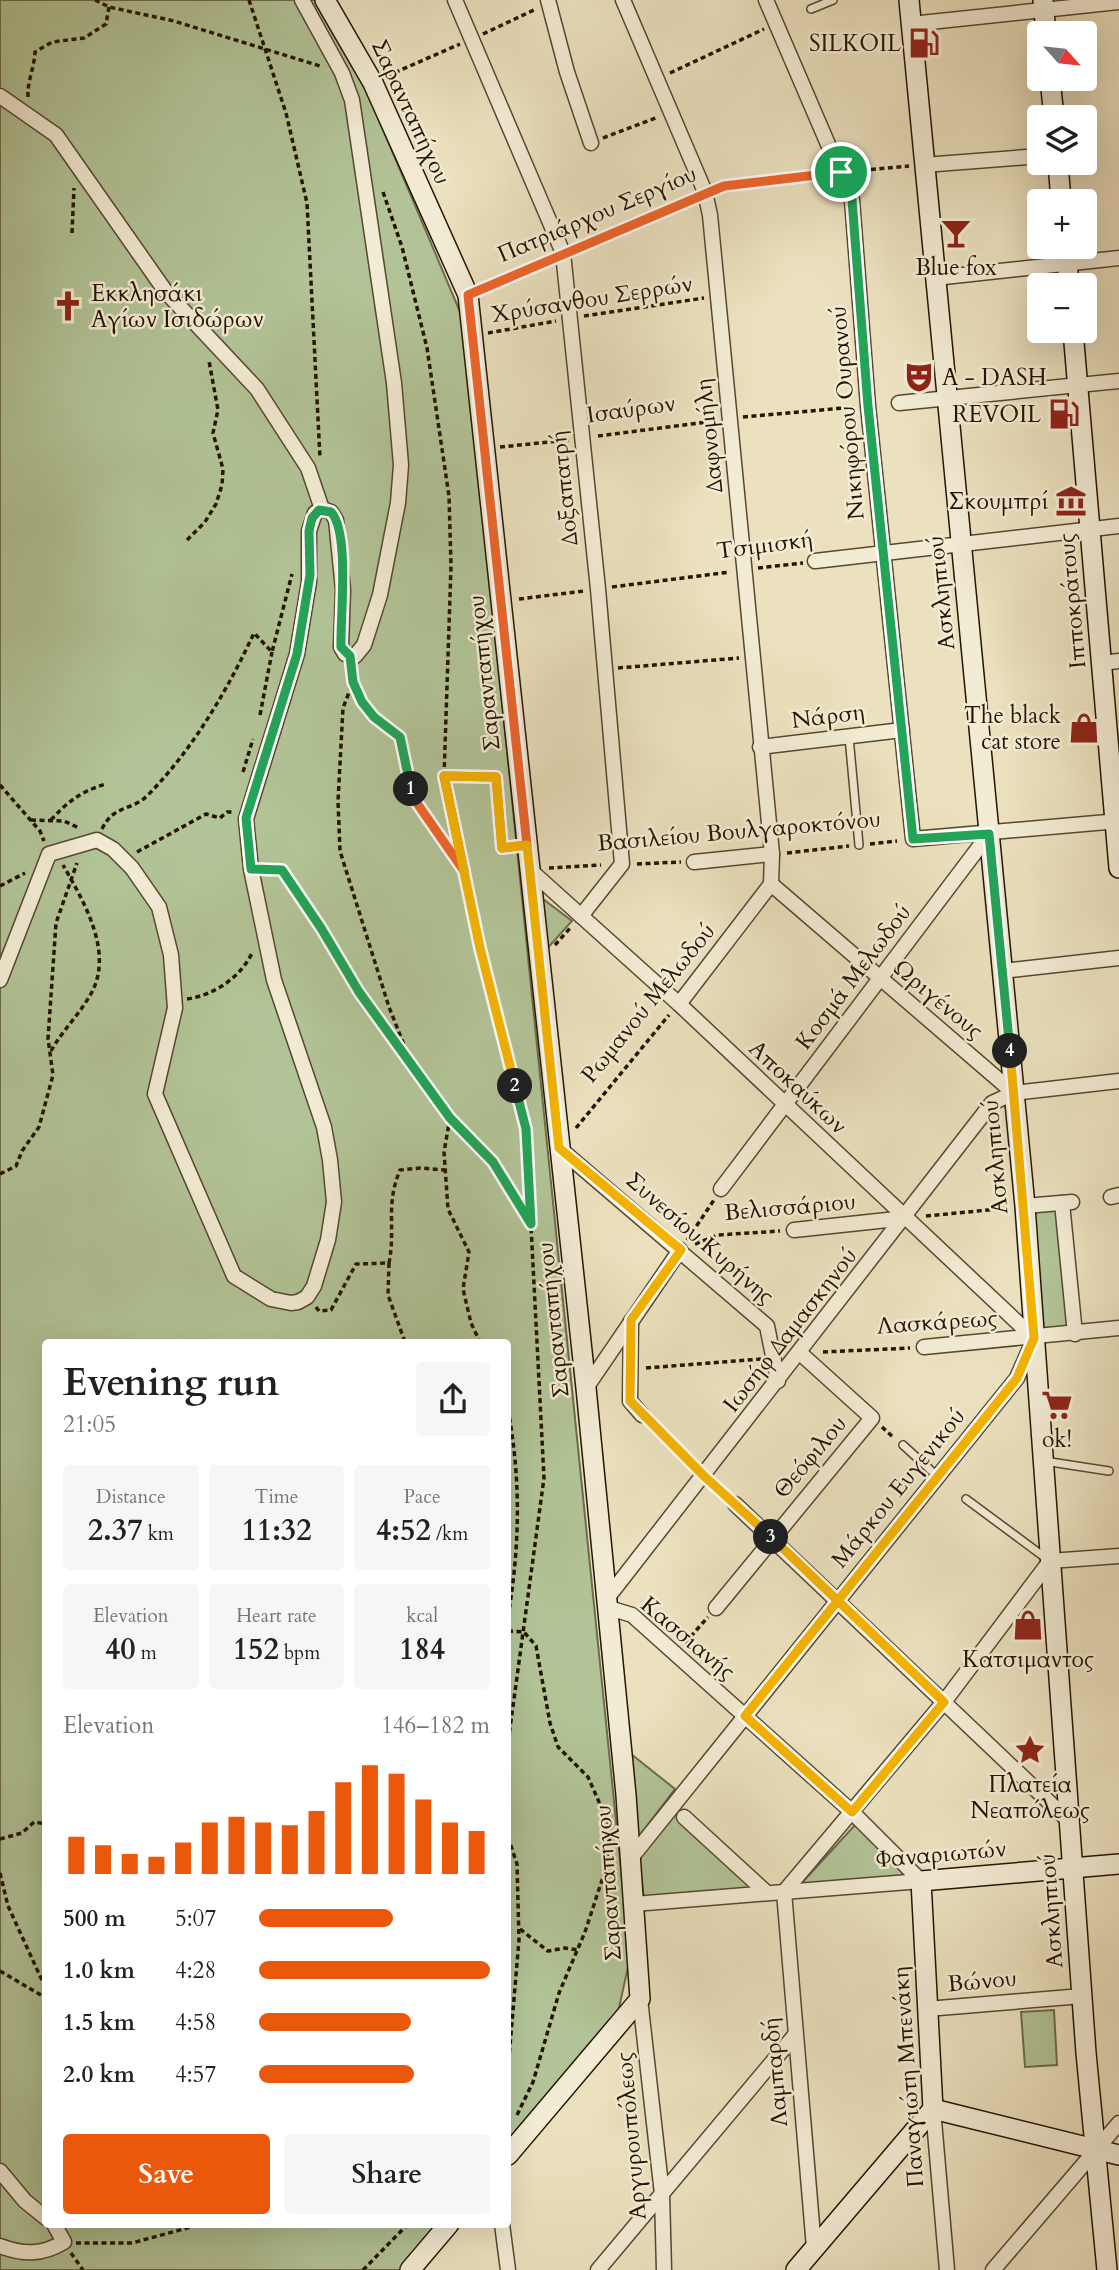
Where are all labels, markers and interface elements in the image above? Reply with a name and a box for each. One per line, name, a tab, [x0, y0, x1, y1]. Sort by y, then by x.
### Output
north arrow	[1027, 21, 1097, 91]
map controls	[1027, 21, 1097, 343]
fuel station icon: SILKOIL	[907, 26, 941, 60]
place label: SILKOIL	[809, 28, 901, 59]
street label: Σαρανταπήχου	[364, 35, 458, 189]
button: layers	[1027, 105, 1097, 175]
pin	[811, 142, 871, 202]
icon: arrive	[822, 153, 860, 191]
street label: Πατριάρχου Σεργίου	[493, 158, 701, 270]
button: +	[1027, 189, 1097, 259]
bar icon: Blue fox	[939, 216, 973, 250]
place label: Blue fox	[915, 252, 997, 283]
street label: Χρύσανθου Σερρών	[489, 268, 695, 330]
button: −	[1027, 273, 1097, 343]
place label: Εκκλησάκι Αγίων Ισιδώρων	[91, 278, 264, 335]
church icon: Εκκλησάκι Αγίων Ισιδώρων	[51, 289, 85, 323]
street label: Νικηφόρου Ουρανού	[822, 305, 872, 521]
theatre icon: A - DASH	[902, 360, 936, 394]
place label: A - DASH	[942, 362, 1047, 393]
street label: Δαφνομήλη	[688, 377, 730, 495]
street label: Ισαύρων	[585, 387, 677, 431]
fuel station icon: REVOIL	[1047, 397, 1081, 431]
place label: REVOIL	[952, 399, 1041, 430]
street label: Δοξαπατρή	[543, 429, 585, 547]
museum icon: Σκουμπρί	[1054, 484, 1088, 518]
place label: Σκουμπρί	[948, 486, 1049, 517]
street label: Τσιμισκή	[715, 524, 815, 566]
street label: Ιπποκράτους	[1051, 532, 1093, 670]
street label: Ασκληπιού	[920, 534, 962, 652]
street label: Σαρανταπήχου	[460, 594, 508, 752]
street label: Νάρση	[790, 696, 866, 736]
place label: The black cat store	[964, 700, 1062, 757]
shop icon: The black cat store	[1067, 711, 1101, 745]
pin: 1	[394, 772, 428, 806]
text: 1	[406, 775, 415, 801]
street label: Βασιλείου Βουλγαροκτόνου	[596, 803, 882, 859]
street label: Κοσμά Μελωδού	[788, 898, 918, 1056]
street label: Ρωμανού Μελωδού	[574, 917, 722, 1089]
street label: Ωριγένους	[886, 952, 990, 1046]
street label: Αποκαύκων	[742, 1033, 854, 1141]
pin: 4	[992, 1034, 1028, 1068]
text: 4	[1005, 1037, 1014, 1063]
pin: 2	[498, 1068, 532, 1104]
text: 2	[510, 1072, 519, 1098]
street label: Ασκληπιού	[975, 1098, 1015, 1216]
street label: Συνεσίου Κυρήνης	[619, 1165, 781, 1311]
street label: Βελισσάριου	[723, 1186, 857, 1228]
street label: Σαρανταπήχου	[529, 1241, 577, 1399]
street label: Ιωσήφ Δαμασκηνού	[716, 1241, 864, 1419]
street label: Λασκάρεως	[876, 1302, 998, 1342]
text: Evening run	[63, 1357, 279, 1409]
button: share	[416, 1362, 490, 1436]
supermarket icon: ok!	[1040, 1388, 1074, 1422]
street label: Μάρκου Ευγενικού	[824, 1402, 972, 1574]
text: 21:05	[63, 1409, 116, 1440]
street label: Θεόφιλου	[766, 1409, 854, 1505]
place label: ok!	[1042, 1424, 1072, 1455]
text: Distance	[96, 1484, 166, 1510]
text: Time	[255, 1484, 298, 1510]
text: Pace	[404, 1484, 441, 1510]
text: 2.37	[88, 1510, 143, 1551]
text: 11:32	[241, 1510, 312, 1551]
text: 4:52	[376, 1510, 431, 1551]
pin: 3	[754, 1520, 788, 1554]
text: km	[143, 1521, 174, 1547]
text: /km	[431, 1521, 468, 1547]
text: 3	[766, 1523, 775, 1549]
street label: Κασσιανής	[634, 1589, 742, 1687]
text: Elevation	[93, 1603, 169, 1629]
text: Heart rate	[236, 1603, 317, 1629]
text: kcal	[406, 1603, 438, 1629]
shop icon: Κατσιμαντος	[1011, 1608, 1045, 1642]
text: 40	[105, 1629, 136, 1670]
text: 152	[233, 1629, 279, 1670]
text: 184	[399, 1629, 445, 1670]
text: m	[136, 1640, 157, 1666]
text: bpm	[279, 1640, 320, 1666]
place label: Κατσιμαντος	[962, 1644, 1094, 1675]
text: Elevation	[63, 1710, 154, 1741]
text: 146–182 m	[381, 1710, 490, 1741]
place icon: Πλατεία Νεαπόλεως	[1013, 1733, 1047, 1767]
place label: Πλατεία Νεαπόλεως	[970, 1769, 1090, 1826]
street label: Σαρανταπήχου	[587, 1804, 629, 1962]
street label: Φαναριωτών	[875, 1833, 1007, 1875]
street label: Ασκληπιού	[1032, 1853, 1070, 1969]
text: 500 m	[63, 1903, 126, 1934]
text: 5:07	[175, 1903, 216, 1934]
text: 1.0 km	[63, 1955, 135, 1986]
text: 4:28	[175, 1955, 216, 1986]
street label: Βώνου	[946, 1963, 1018, 1999]
street label: Παναγιώτη Μπενάκη	[885, 1965, 931, 2189]
text: 1.5 km	[63, 2007, 135, 2038]
text: 4:58	[175, 2007, 216, 2038]
street label: Λαμπαρδή	[755, 2016, 795, 2128]
street label: Αργυρουπόλεως	[608, 2051, 654, 2221]
text: 2.0 km	[63, 2059, 135, 2090]
text: 4:57	[175, 2059, 216, 2090]
button: Save	[63, 2134, 270, 2214]
button: Share	[284, 2134, 490, 2214]

